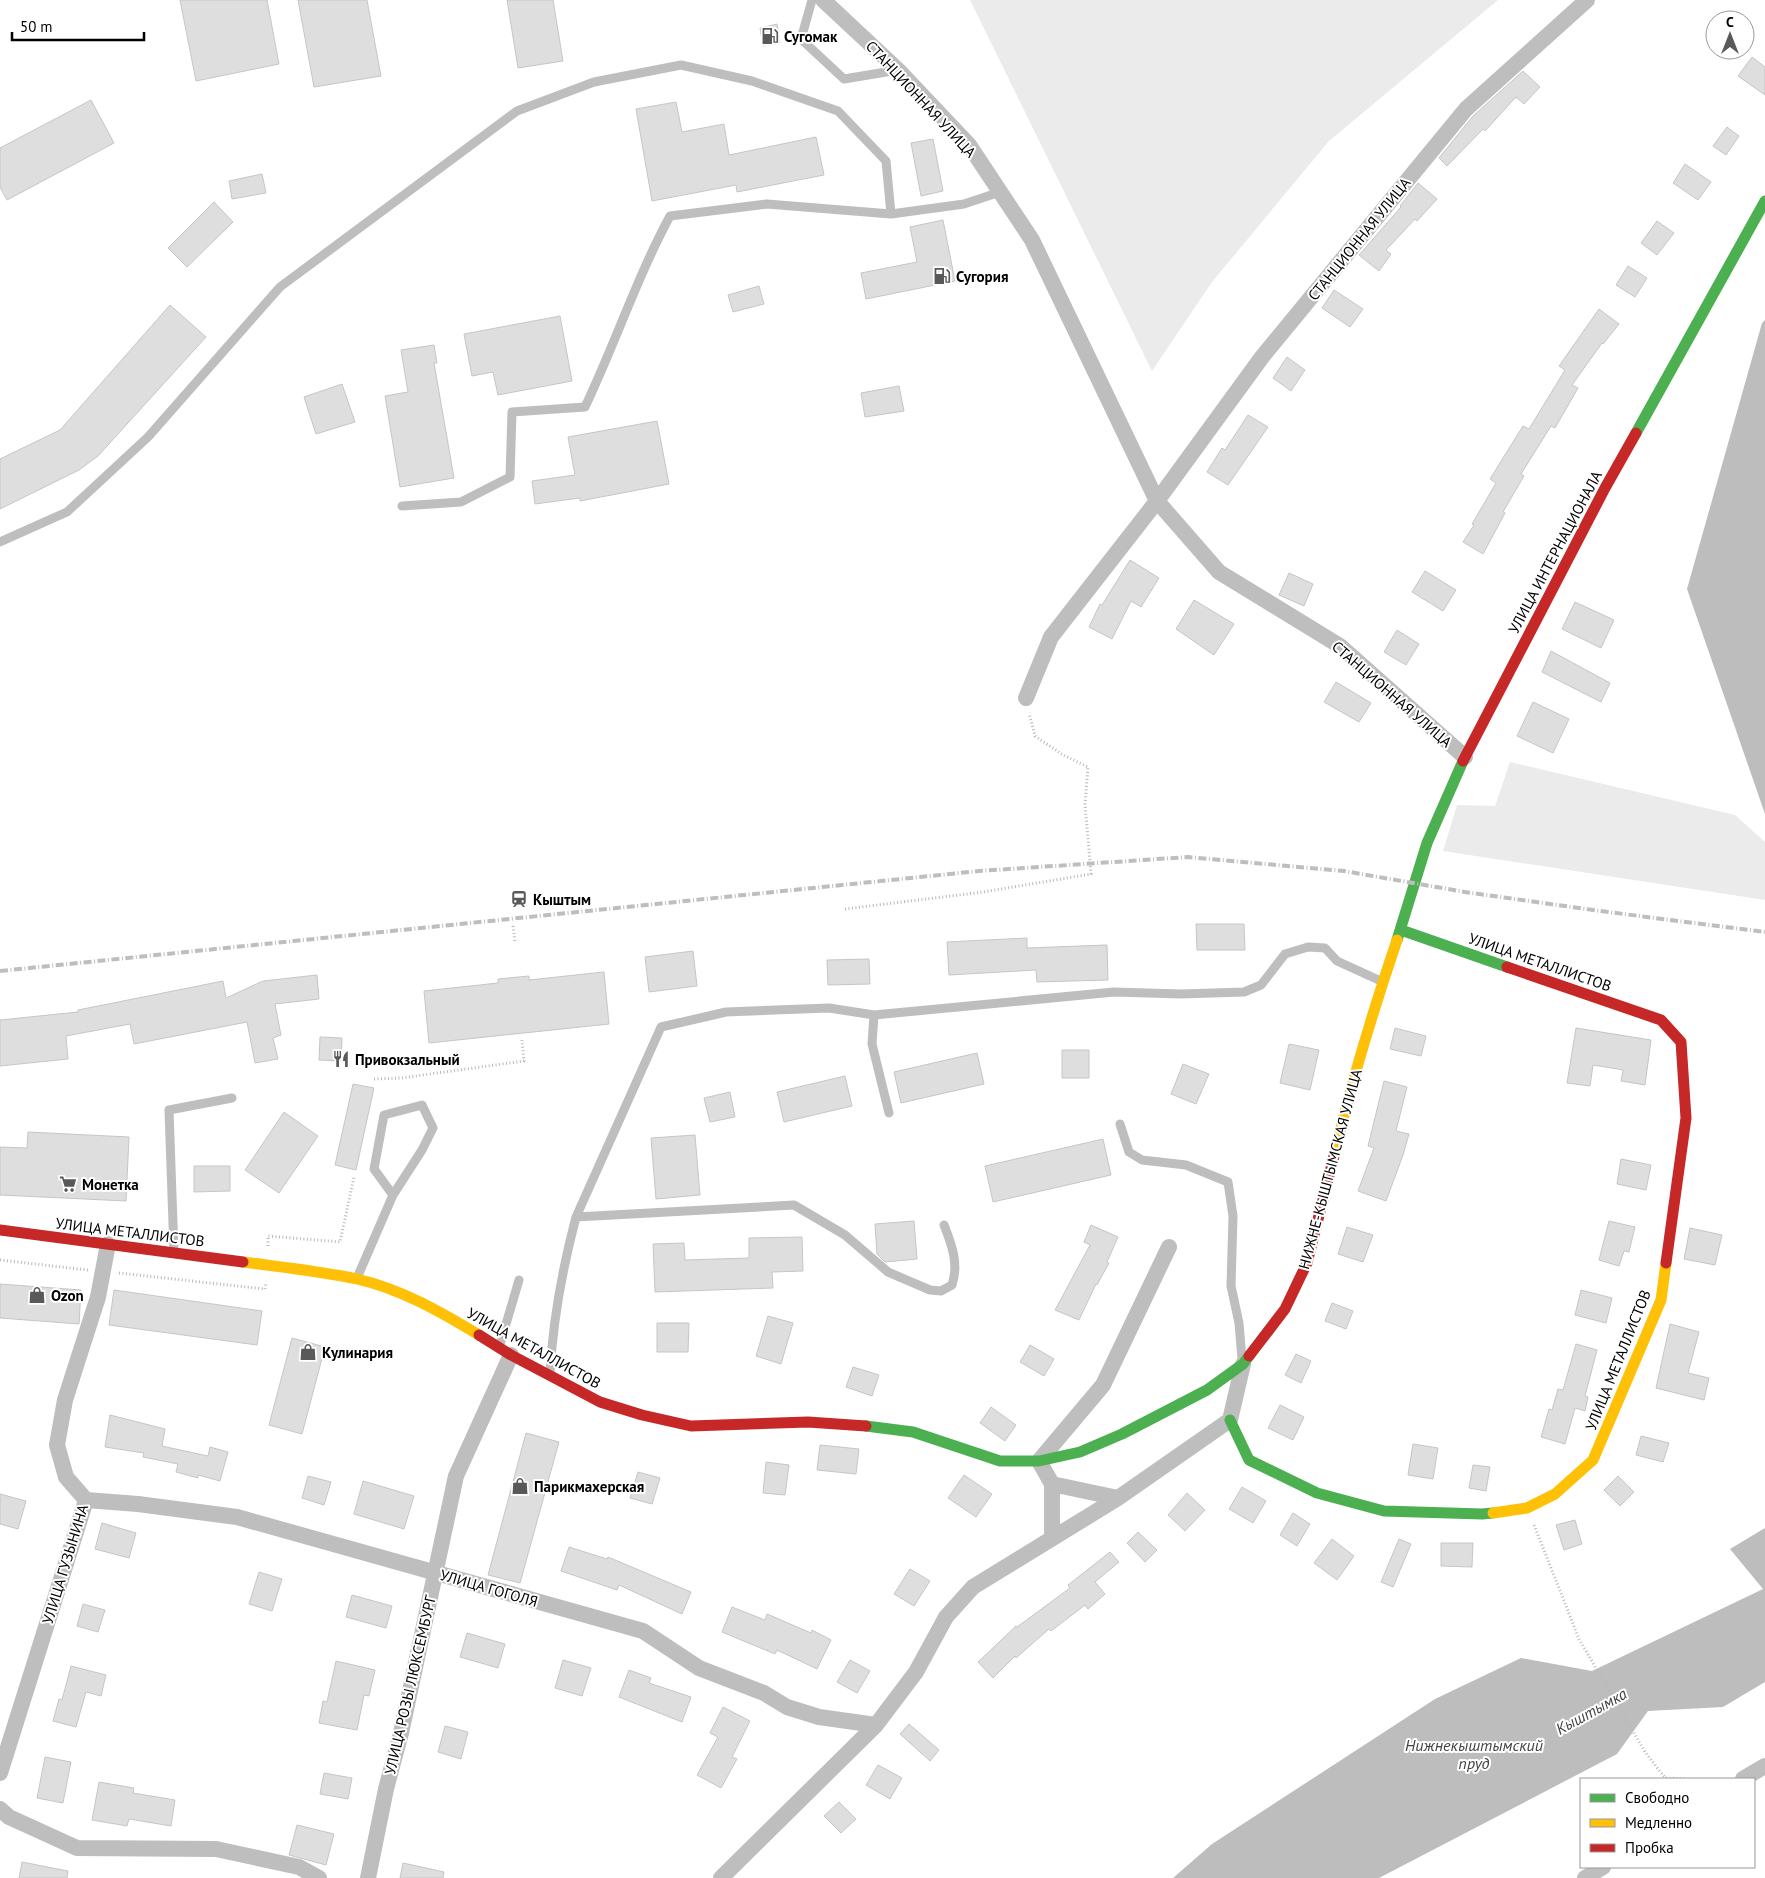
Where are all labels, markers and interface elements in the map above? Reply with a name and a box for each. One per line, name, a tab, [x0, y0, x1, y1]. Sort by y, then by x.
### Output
scale bar	[12, 10, 145, 42]
north arrow	[1705, 10, 1755, 60]
text: С	[1726, 13, 1734, 31]
text: 50 m	[20, 17, 53, 36]
fuel station icon: Сугомак	[760, 26, 780, 46]
place label: Сугомак	[784, 27, 838, 46]
street label: СТАНЦИОННАЯ УЛИЦА	[862, 37, 980, 162]
street label: СТАНЦИОННАЯ УЛИЦА	[1304, 173, 1415, 304]
fuel station icon: Сугория	[932, 266, 952, 286]
place label: Сугория	[956, 267, 1008, 286]
street label: УЛИЦА ИНТЕРНАЦИОНАЛА	[1504, 467, 1606, 637]
street label: СТАНЦИОННАЯ УЛИЦА	[1328, 637, 1456, 751]
station icon: Кыштым	[509, 889, 529, 909]
place label: Кыштым	[533, 890, 591, 909]
street label: УЛИЦА МЕТАЛЛИСТОВ	[1466, 929, 1614, 995]
restaurant icon: Привокзальный	[331, 1049, 351, 1069]
place label: Привокзальный	[355, 1050, 460, 1069]
street label: НИЖНЕ-КЫШТЫМСКАЯ УЛИЦА	[1294, 1067, 1366, 1271]
supermarket icon: Монетка	[58, 1174, 78, 1194]
place label: Монетка	[82, 1175, 139, 1194]
street label: УЛИЦА МЕТАЛЛИСТОВ	[55, 1213, 205, 1251]
shop icon: Ozon	[27, 1285, 47, 1305]
place label: Ozon	[51, 1286, 84, 1305]
street label: УЛИЦА МЕТАЛЛИСТОВ	[1581, 1287, 1655, 1433]
street label: УЛИЦА МЕТАЛЛИСТОВ	[464, 1303, 604, 1393]
shop icon: Кулинария	[298, 1342, 318, 1362]
place label: Кулинария	[322, 1343, 393, 1362]
shop icon: Парикмахерская	[510, 1476, 530, 1496]
place label: Парикмахерская	[534, 1477, 644, 1496]
street label: УЛИЦА ГУЗЫНИНА	[38, 1502, 92, 1626]
street label: УЛИЦА ГОГОЛЯ	[438, 1565, 540, 1611]
street label: УЛИЦА РОЗЫ ЛЮКСЕМБУРГ	[380, 1593, 440, 1776]
water label: Кыштымка	[1552, 1683, 1630, 1739]
water label: Нижнекыштымский пруд	[1405, 1735, 1543, 1773]
legend	[1580, 1778, 1755, 1868]
text: Свободно	[1625, 1788, 1689, 1807]
text: Медленно	[1625, 1813, 1692, 1832]
text: Пробка	[1625, 1838, 1674, 1857]

